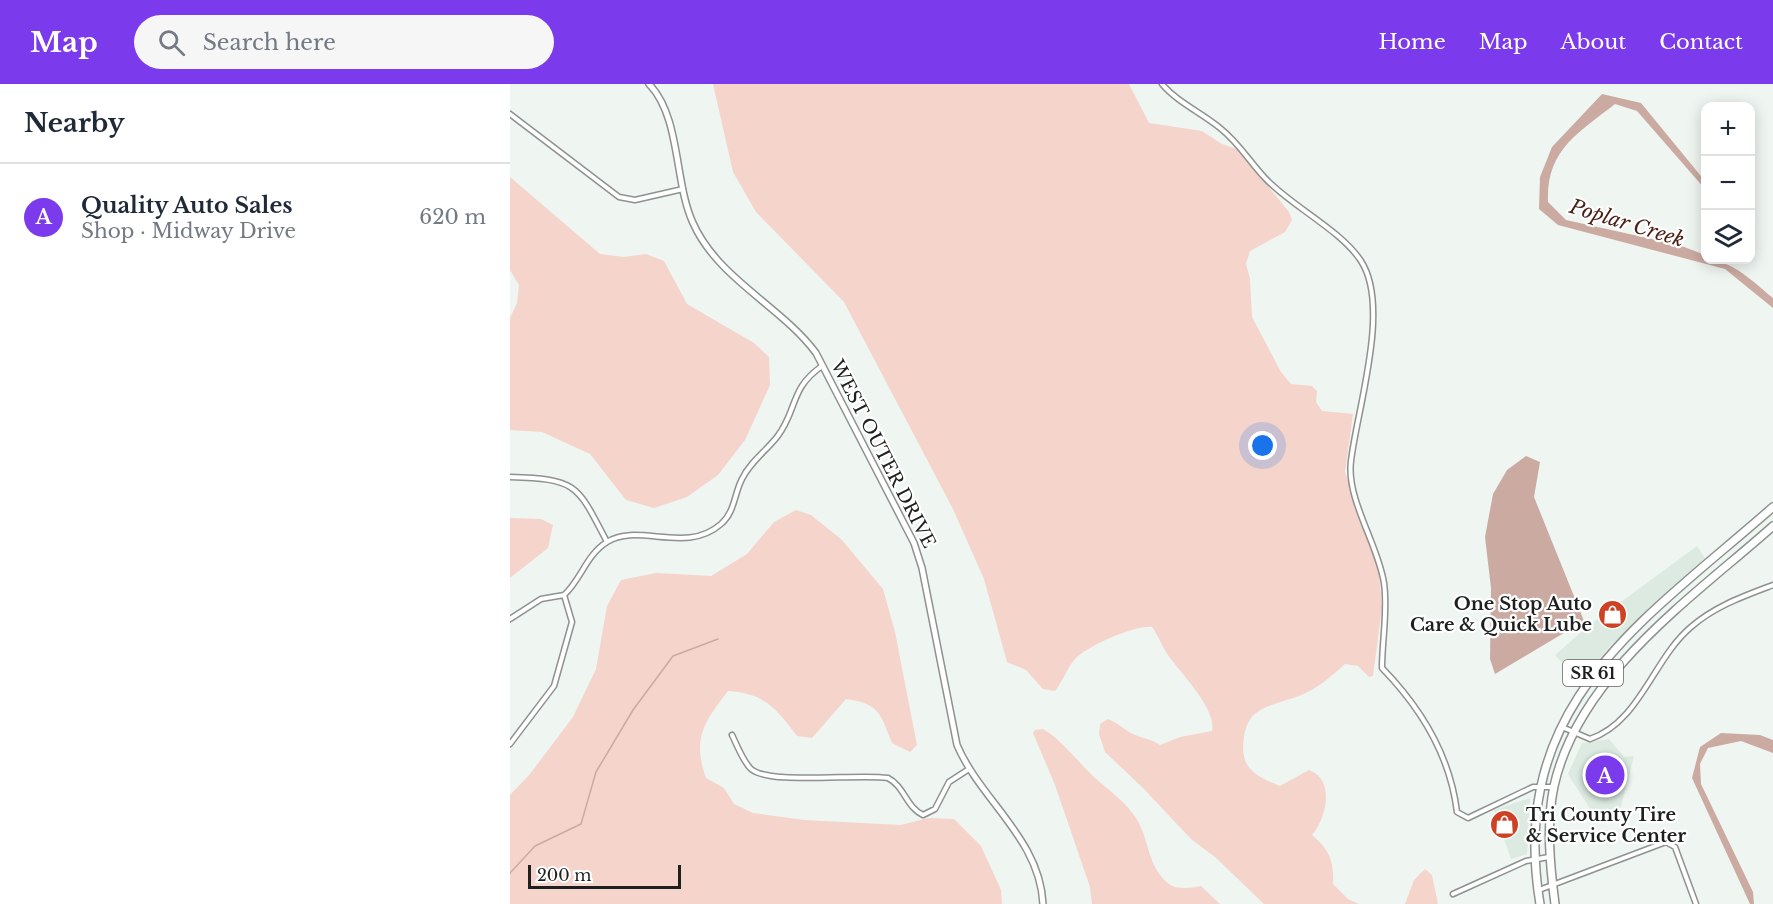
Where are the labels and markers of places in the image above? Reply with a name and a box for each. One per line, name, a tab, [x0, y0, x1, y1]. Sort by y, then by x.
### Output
place label: One Stop Auto Care & Quick Lube	[1410, 593, 1592, 636]
shop icon: One Stop Auto Care & Quick Lube	[1597, 598, 1629, 630]
pin: A	[1586, 752, 1624, 798]
place label: Tri County Tire & Service Center	[1526, 804, 1686, 847]
shop icon: Tri County Tire & Service Center	[1489, 809, 1521, 841]

